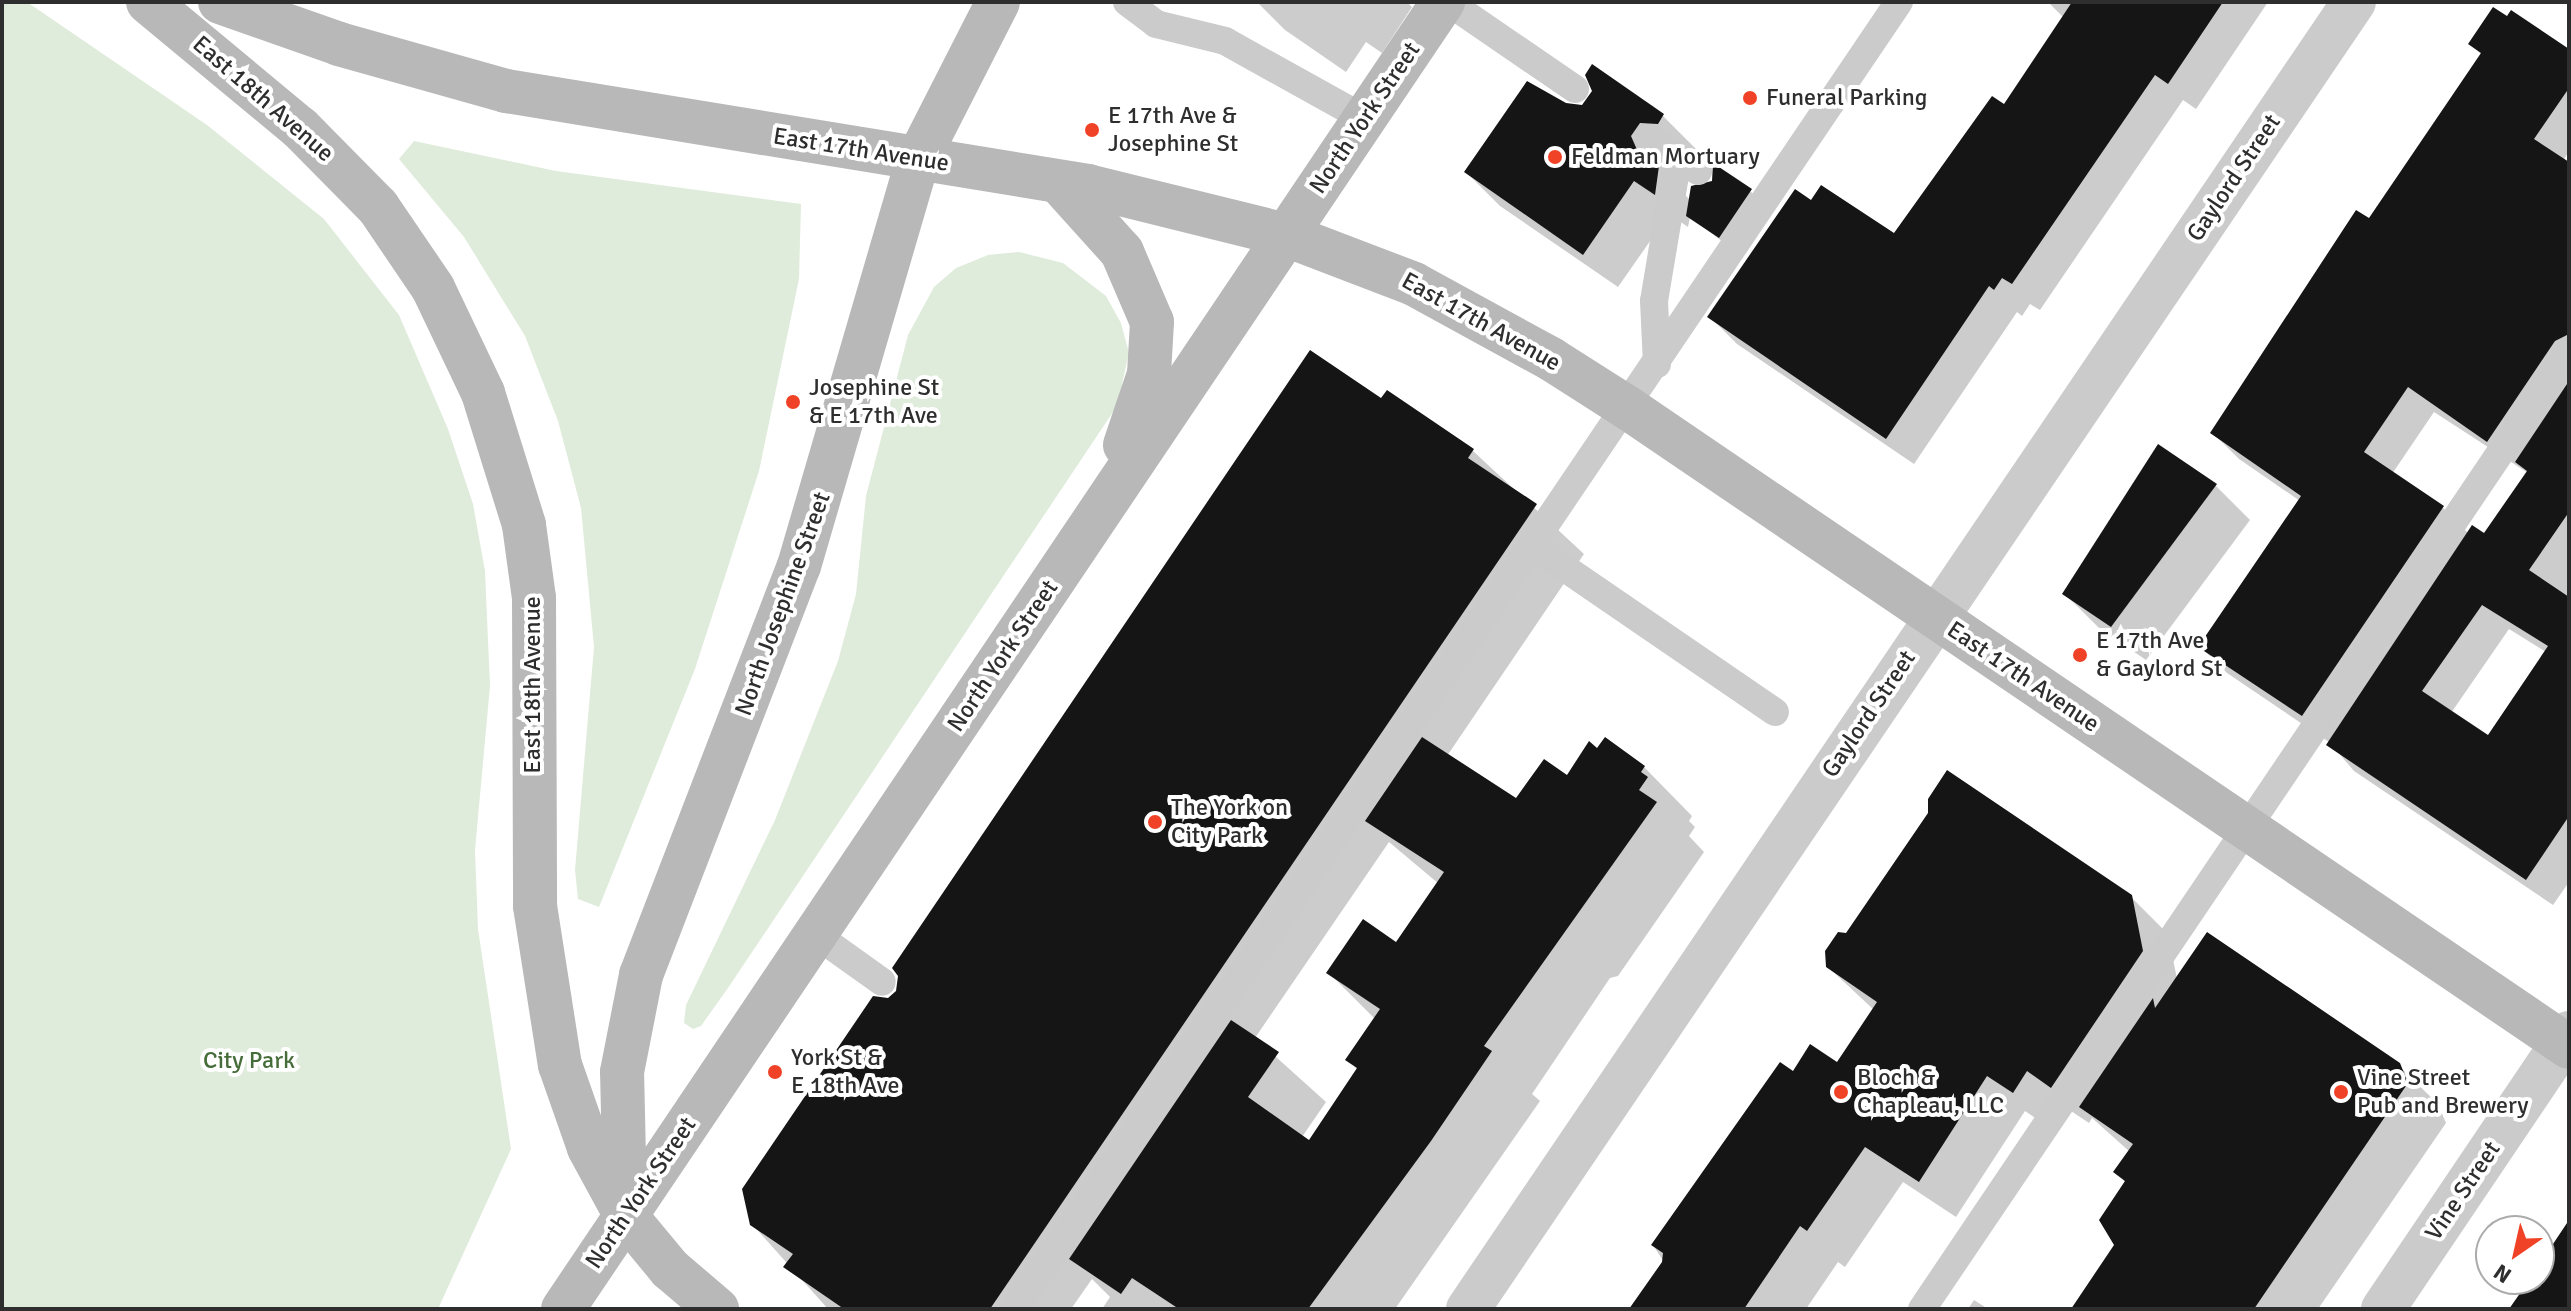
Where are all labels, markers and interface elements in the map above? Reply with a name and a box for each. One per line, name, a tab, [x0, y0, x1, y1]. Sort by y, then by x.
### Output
street label: East 18th Avenue	[187, 30, 339, 168]
street label: North York Street	[1304, 37, 1426, 199]
place label: Funeral Parking	[1766, 84, 1928, 112]
marker: Funeral Parking	[1741, 89, 1759, 107]
place label: E 17th Ave & Josephine St	[1108, 102, 1238, 158]
street label: Gaylord Street	[2181, 109, 2287, 247]
marker: E 17th Ave & Josephine St	[1083, 121, 1101, 139]
street label: East 17th Avenue	[771, 122, 951, 178]
place label: Feldman Mortuary	[1571, 143, 1760, 171]
marker: Feldman Mortuary	[1546, 148, 1564, 166]
street label: East 17th Avenue	[1396, 266, 1566, 378]
place label: Josephine St & E 17th Ave	[809, 374, 939, 430]
marker: Josephine St & E 17th Ave	[784, 393, 802, 411]
street label: North Josephine Street	[729, 488, 837, 720]
street label: North York Street	[942, 575, 1064, 737]
street label: East 18th Avenue	[519, 596, 547, 774]
street label: East 17th Avenue	[1941, 615, 2105, 739]
place label: E 17th Ave & Gaylord St	[2096, 627, 2222, 683]
street label: Gaylord Street	[1816, 645, 1922, 783]
marker: E 17th Ave & Gaylord St	[2071, 646, 2089, 664]
place label: The York on City Park	[1171, 794, 1288, 850]
marker: The York on City Park	[1146, 813, 1164, 831]
place label: York St & E 18th Ave	[791, 1044, 899, 1100]
park label: City Park	[203, 1047, 295, 1075]
marker: York St & E 18th Ave	[766, 1063, 784, 1081]
place label: Bloch & Chapleau, LLC	[1857, 1064, 2004, 1120]
place label: Vine Street Pub and Brewery	[2357, 1064, 2529, 1120]
marker: Bloch & Chapleau, LLC	[1832, 1083, 1850, 1101]
marker: Vine Street Pub and Brewery	[2332, 1083, 2350, 1101]
street label: North York Street	[580, 1112, 702, 1274]
street label: Vine Street	[2419, 1136, 2507, 1246]
north arrow	[2475, 1215, 2555, 1295]
text: N	[2489, 1258, 2516, 1289]

